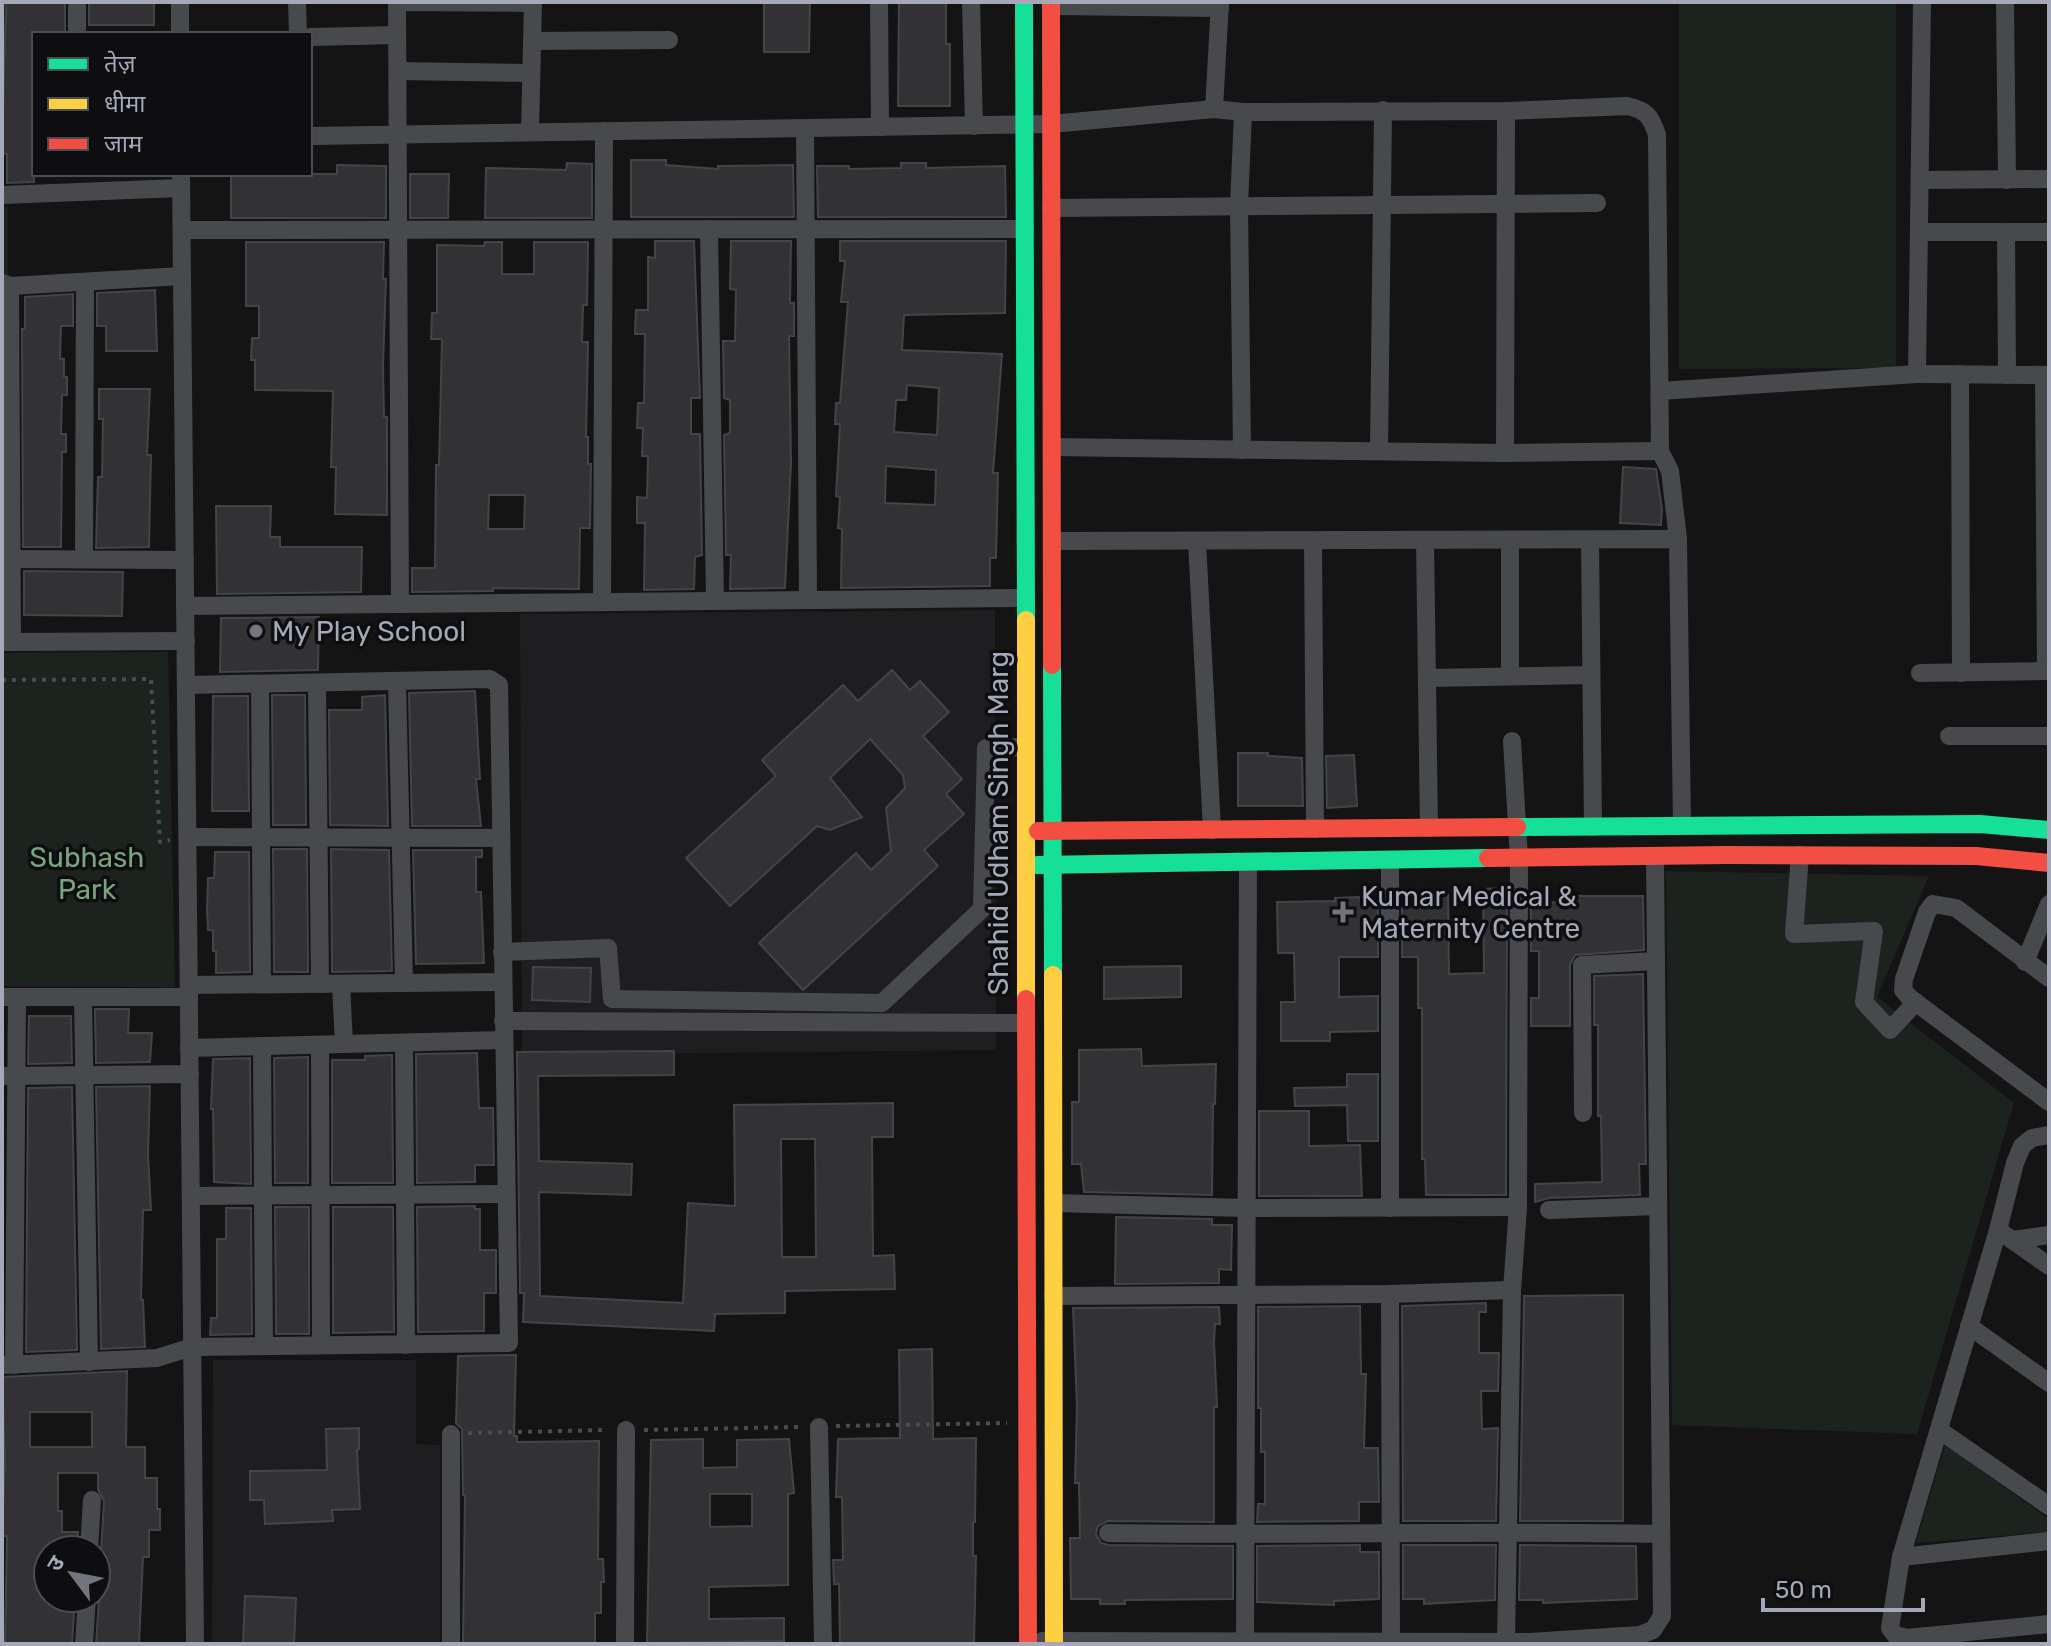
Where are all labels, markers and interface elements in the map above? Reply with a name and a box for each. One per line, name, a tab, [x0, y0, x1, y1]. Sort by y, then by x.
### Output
legend	[32, 32, 312, 176]
text: तेज़	[104, 50, 137, 78]
text: धीमा	[104, 90, 146, 118]
text: जाम	[104, 130, 143, 158]
place label: My Play School	[272, 615, 466, 648]
marker: My Play School	[247, 622, 265, 640]
street label: Shahid Udham Singh Marg	[982, 651, 1015, 995]
park label: Subhash Park	[30, 841, 144, 906]
place label: Kumar Medical & Maternity Centre	[1361, 880, 1580, 945]
marker: Kumar Medical & Maternity Centre	[1332, 901, 1354, 923]
north arrow	[32, 1534, 112, 1614]
text: उ	[41, 1550, 71, 1576]
scale bar	[1763, 1562, 1923, 1612]
text: 50 m	[1775, 1576, 1832, 1604]

